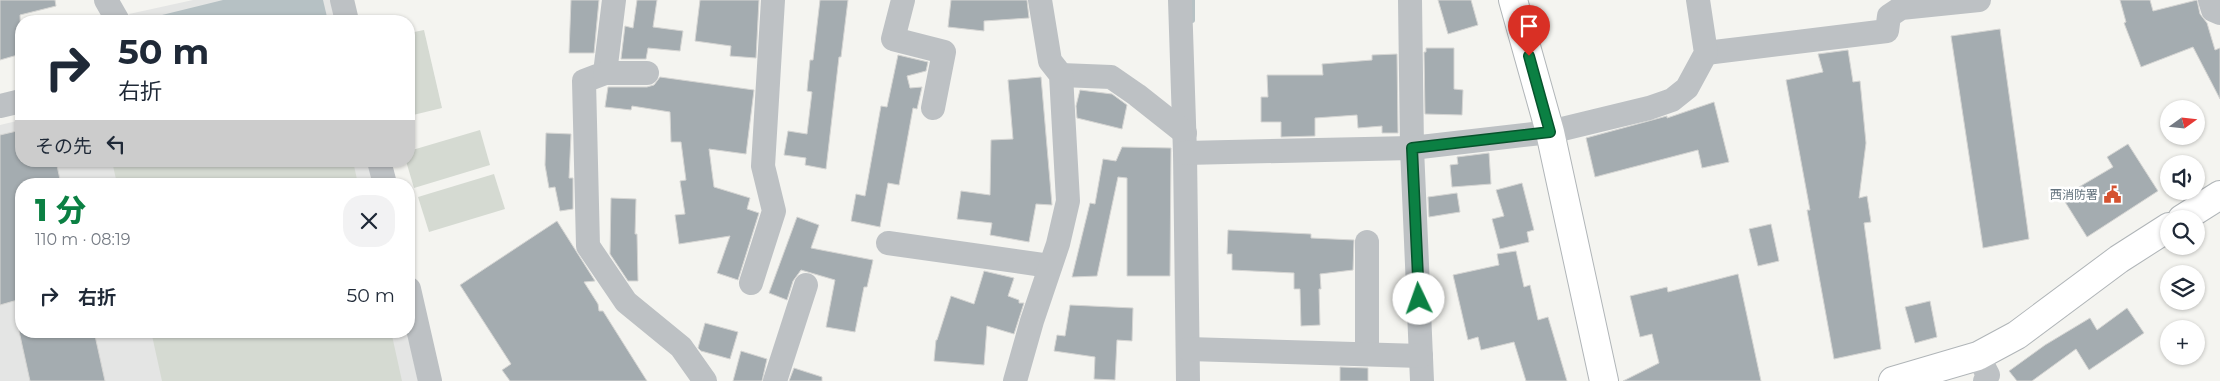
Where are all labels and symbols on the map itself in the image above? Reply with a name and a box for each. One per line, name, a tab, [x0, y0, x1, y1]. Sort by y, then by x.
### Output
pin	[1508, 5, 1550, 56]
north arrow	[2160, 100, 2205, 145]
public building icon: 西消防署	[2102, 185, 2122, 205]
place label: 西消防署	[2050, 187, 2098, 202]
position arrow	[1392, 272, 1444, 324]

